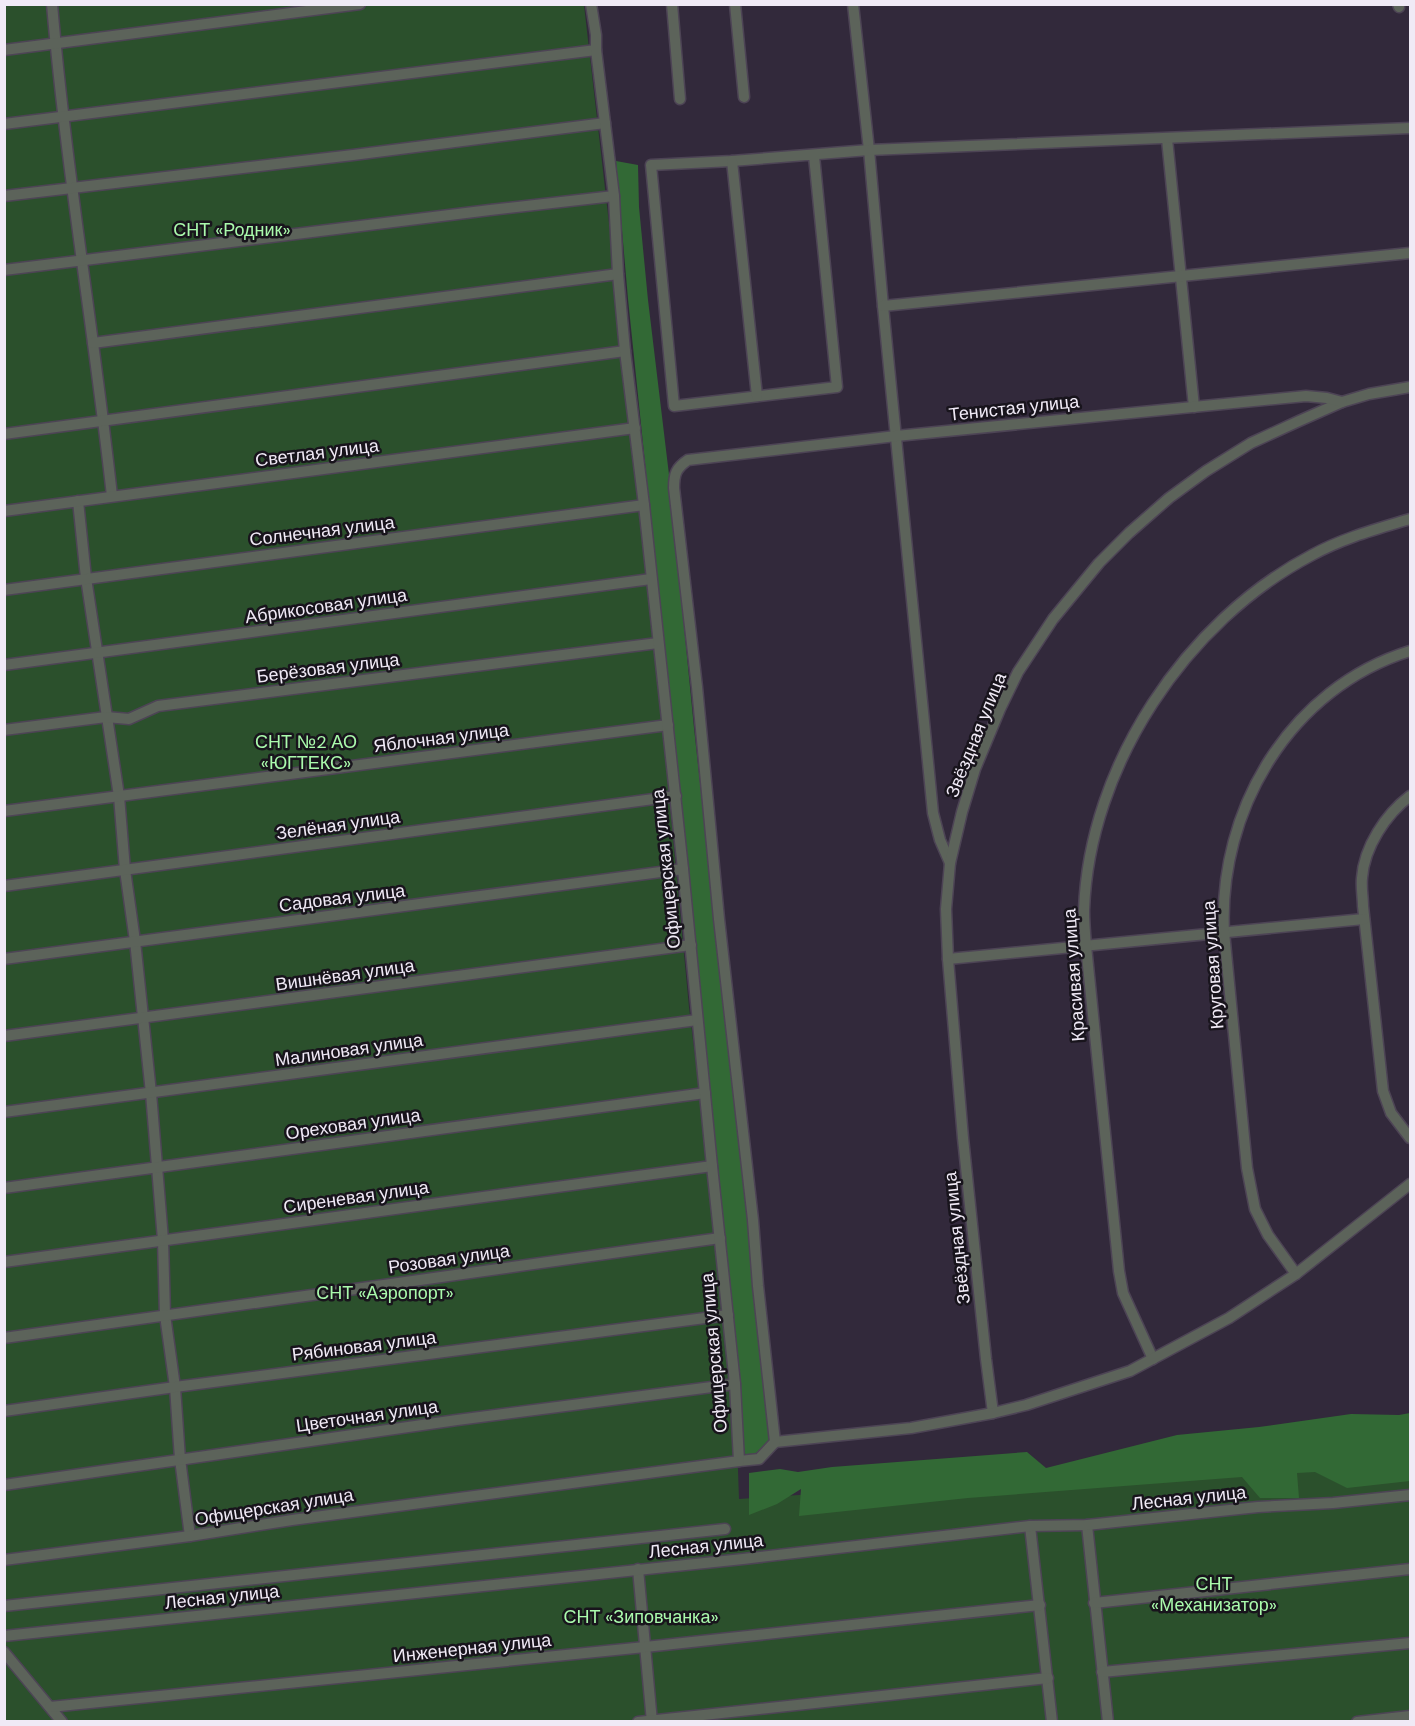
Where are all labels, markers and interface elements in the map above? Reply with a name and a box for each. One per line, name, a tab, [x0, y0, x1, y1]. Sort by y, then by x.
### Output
park label: СНТ «Родник»	[173, 218, 291, 242]
street label: Тенистая улица	[948, 389, 1081, 427]
street label: Светлая улица	[254, 433, 381, 472]
street label: Солнечная улица	[248, 510, 397, 552]
street label: Абрикосовая улица	[244, 583, 409, 629]
street label: Берёзовая улица	[255, 647, 402, 689]
street label: Звёздная улица	[940, 668, 1012, 801]
street label: Яблочная улица	[372, 718, 511, 758]
park label: СНТ №2 АО «ЮГТЕКС»	[255, 730, 357, 775]
street label: Офицерская улица	[646, 787, 686, 950]
street label: Зелёная улица	[275, 804, 402, 846]
street label: Садовая улица	[277, 878, 408, 918]
street label: Круговая улица	[1196, 899, 1229, 1030]
street label: Красивая улица	[1057, 907, 1091, 1042]
street label: Вишнёвая улица	[274, 953, 417, 997]
street label: Малиновая улица	[274, 1028, 425, 1072]
street label: Ореховая улица	[284, 1103, 423, 1145]
street label: Звёздная улица	[938, 1170, 976, 1305]
street label: Сиреневая улица	[282, 1175, 431, 1219]
street label: Розовая улица	[387, 1238, 512, 1279]
street label: Офицерская улица	[695, 1271, 733, 1434]
park label: СНТ «Аэропорт»	[316, 1281, 454, 1305]
street label: Рябиновая улица	[291, 1325, 438, 1367]
street label: Цветочная улица	[294, 1394, 440, 1438]
street label: Лесная улица	[1131, 1480, 1248, 1516]
street label: Офицерская улица	[193, 1482, 356, 1531]
street label: Лесная улица	[648, 1528, 765, 1564]
park label: СНТ «Механизатор»	[1151, 1572, 1277, 1617]
street label: Лесная улица	[164, 1579, 281, 1615]
park label: СНТ «Зиповчанка»	[563, 1605, 719, 1629]
street label: Инженерная улица	[392, 1628, 553, 1668]

